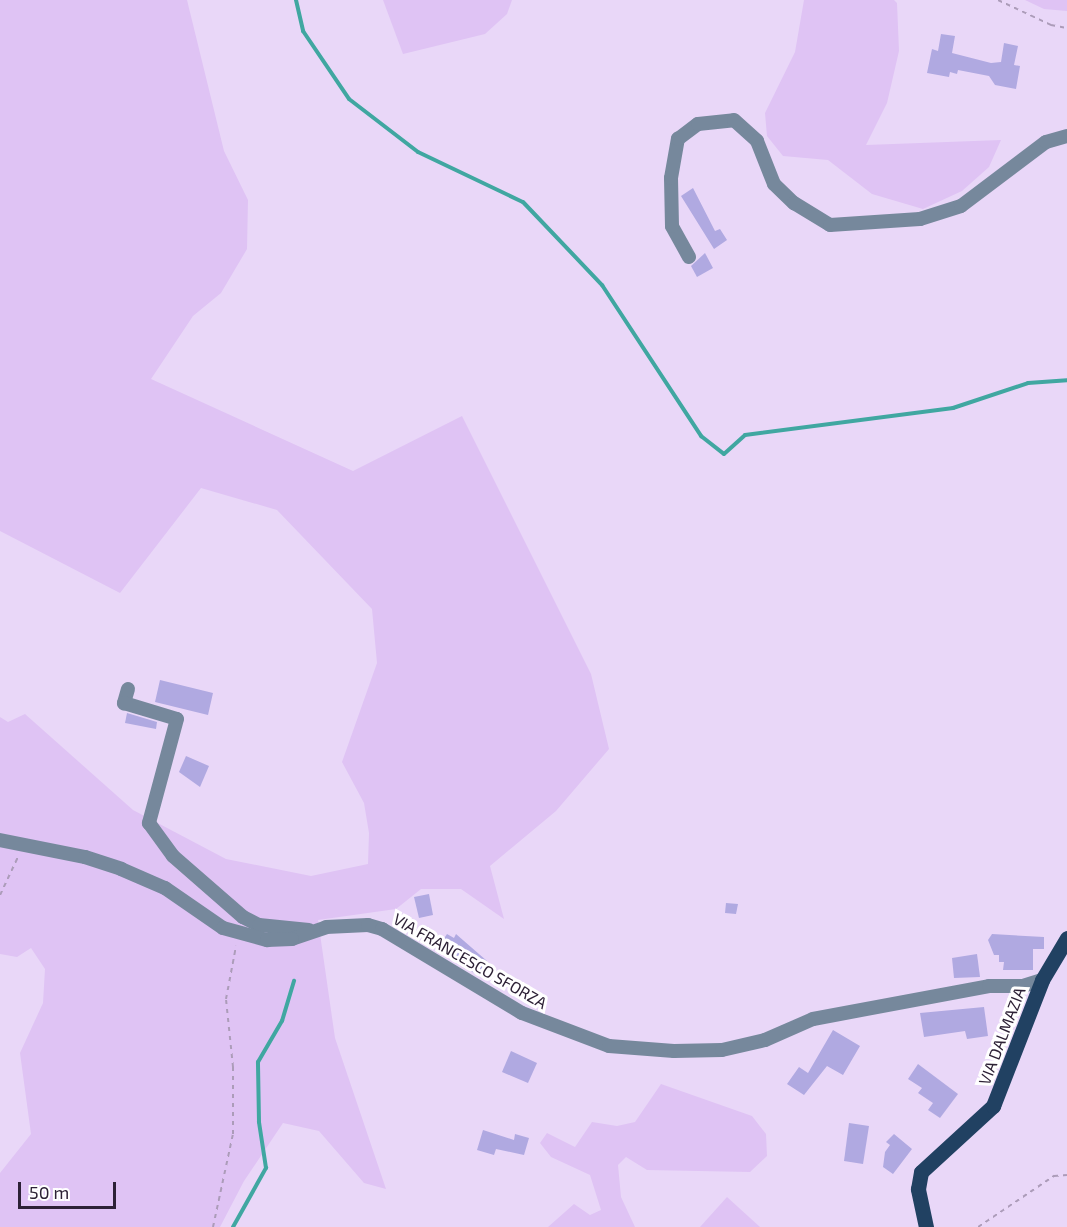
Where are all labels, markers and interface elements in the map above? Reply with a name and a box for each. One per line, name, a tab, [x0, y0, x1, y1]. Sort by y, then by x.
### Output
street label: VIA FRANCESCO SFORZA	[390, 909, 550, 1013]
street label: VIA DALMAZIA	[975, 984, 1029, 1088]
scale bar	[21, 1170, 118, 1208]
text: 50 m	[29, 1181, 69, 1203]

